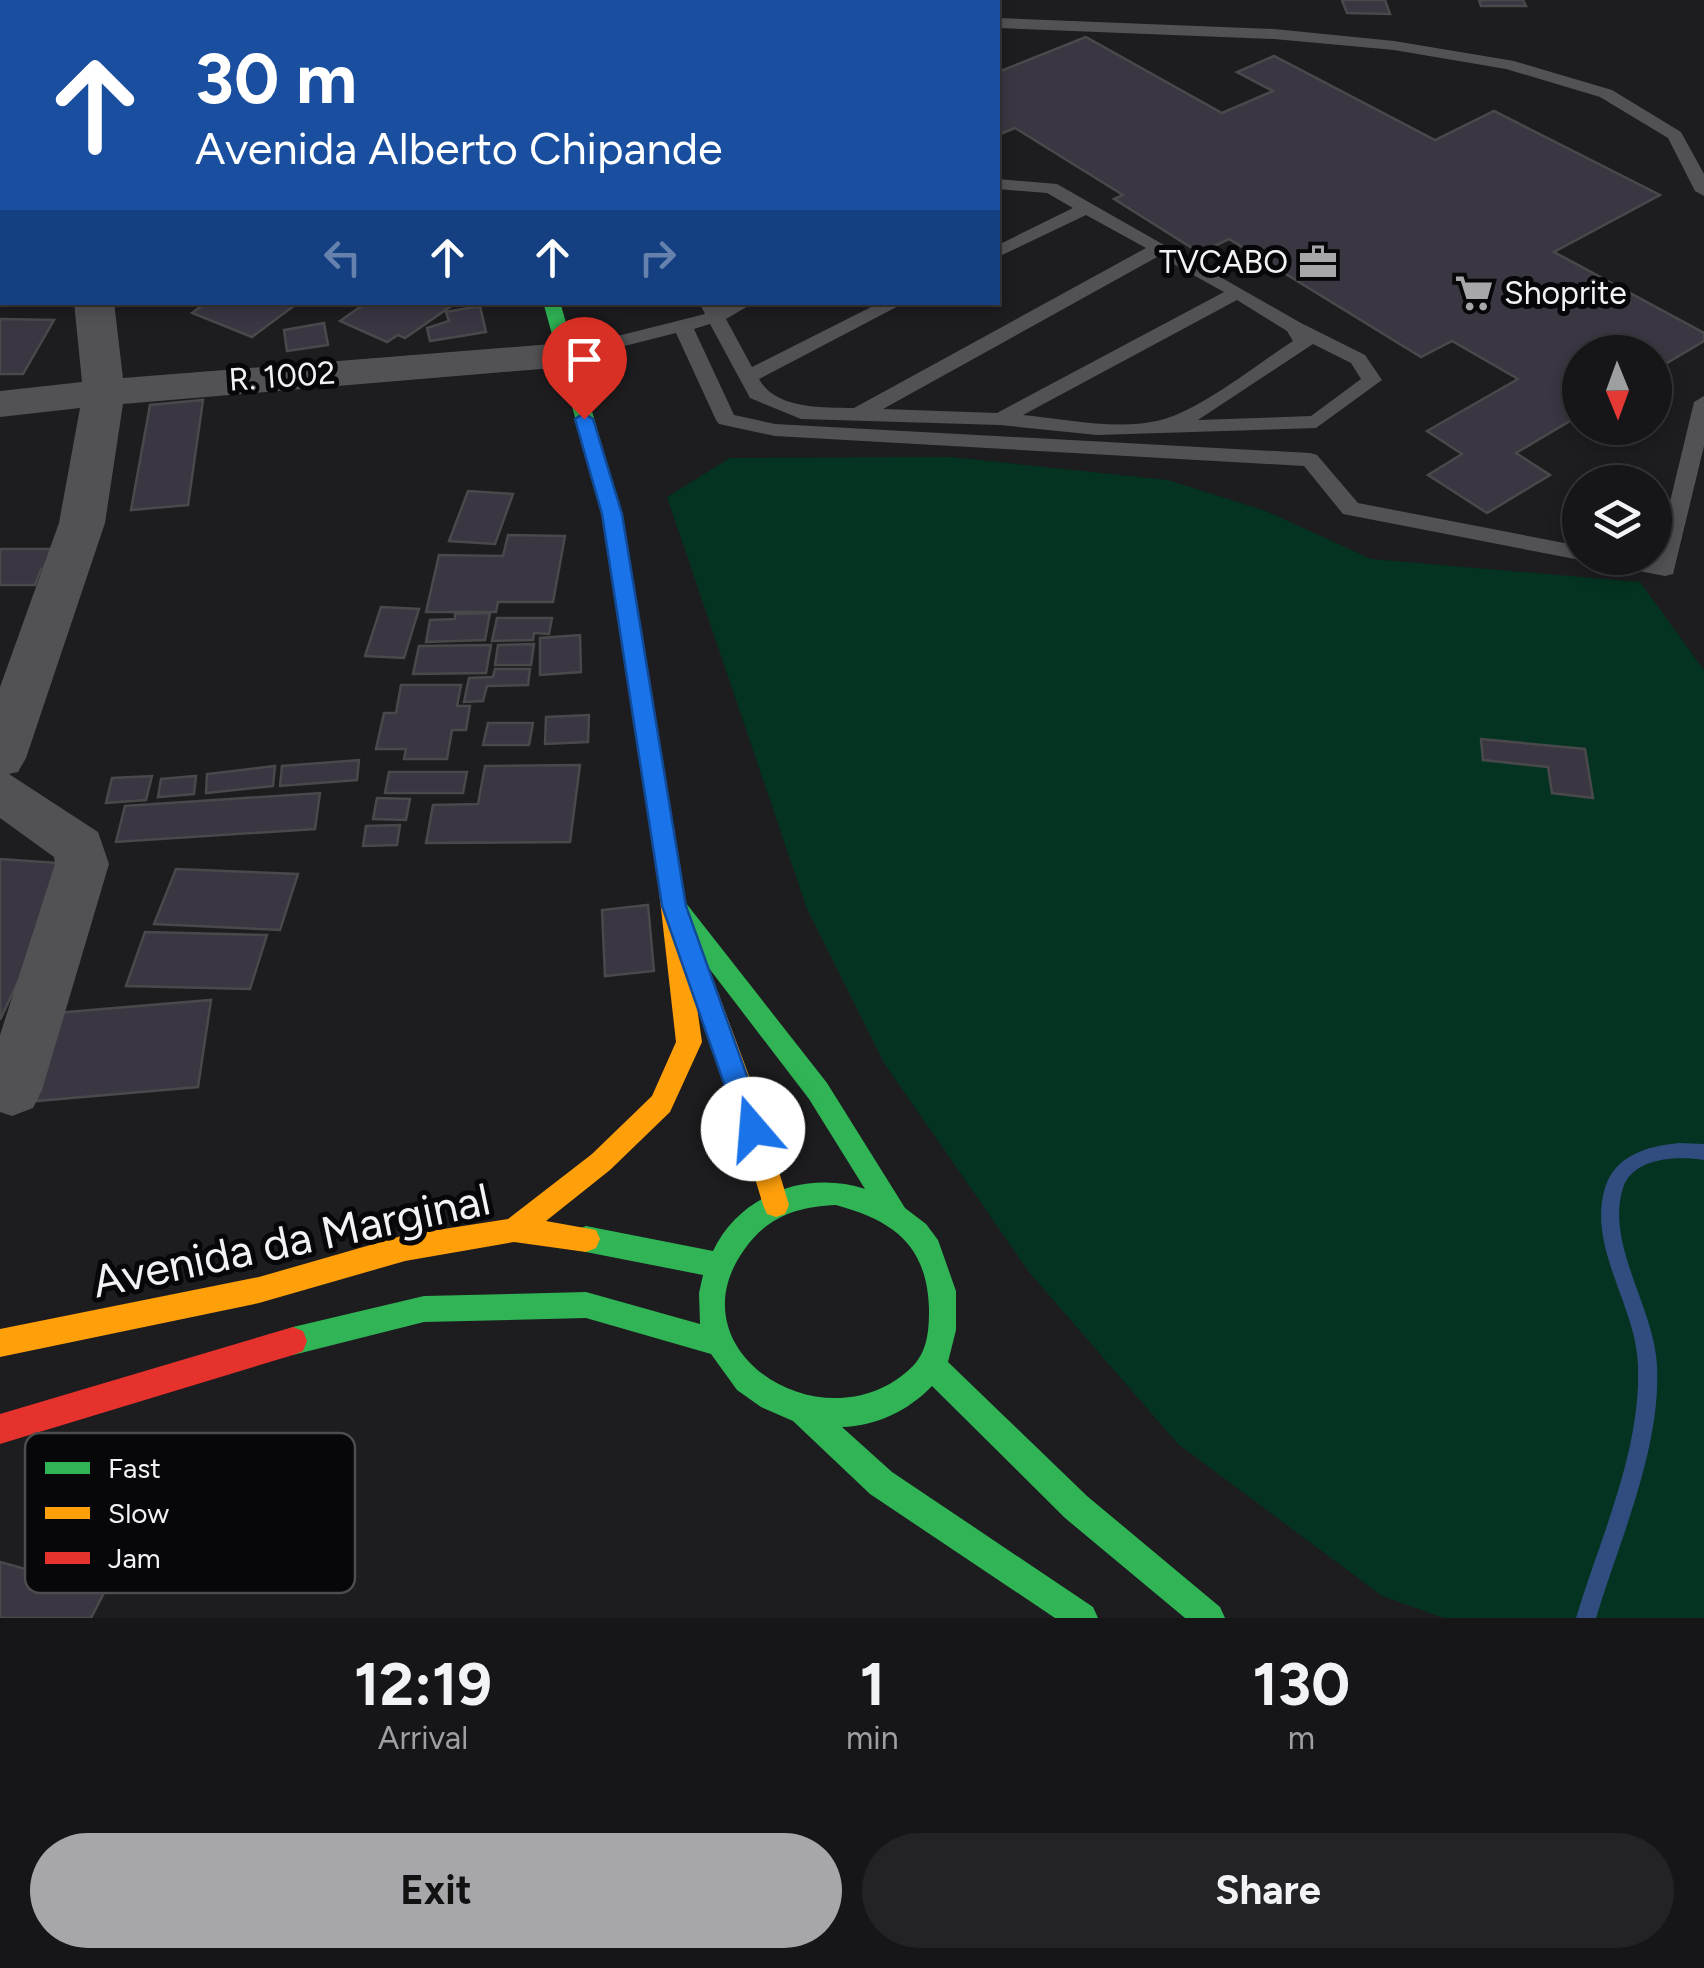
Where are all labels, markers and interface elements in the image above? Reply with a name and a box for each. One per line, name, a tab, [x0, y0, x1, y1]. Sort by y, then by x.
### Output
text: 30 m	[195, 36, 357, 121]
icon: ahead	[30, 40, 160, 170]
text: Avenida Alberto Chipande	[195, 121, 723, 175]
icon: left	[315, 230, 370, 285]
icon: ahead	[420, 230, 475, 285]
icon: ahead	[525, 230, 580, 285]
icon: right	[630, 230, 685, 285]
office icon: TVCABO	[1297, 241, 1339, 283]
place label: TVCABO	[1159, 243, 1288, 281]
supermarket icon: Shoprite	[1453, 272, 1495, 314]
place label: Shoprite	[1504, 274, 1627, 312]
pin	[542, 317, 627, 420]
icon: arrive	[557, 332, 612, 387]
north arrow	[1562, 335, 1672, 445]
map controls	[1562, 335, 1672, 575]
street label: R. 1002	[227, 353, 337, 399]
button: layers	[1562, 465, 1672, 575]
position arrow	[701, 1077, 805, 1181]
street label: Avenida da Marginal	[87, 1172, 495, 1308]
legend	[25, 1433, 355, 1593]
text: Fast	[108, 1451, 161, 1485]
text: Slow	[108, 1496, 169, 1530]
text: Jam	[108, 1541, 161, 1575]
text: 12:19	[354, 1648, 492, 1720]
text: 1	[860, 1648, 885, 1720]
text: 130	[1252, 1648, 1350, 1720]
text: Arrival	[378, 1719, 468, 1757]
text: min	[846, 1719, 899, 1757]
text: m	[1288, 1719, 1315, 1757]
button: Exit	[30, 1833, 842, 1948]
button: Share	[862, 1833, 1674, 1948]

